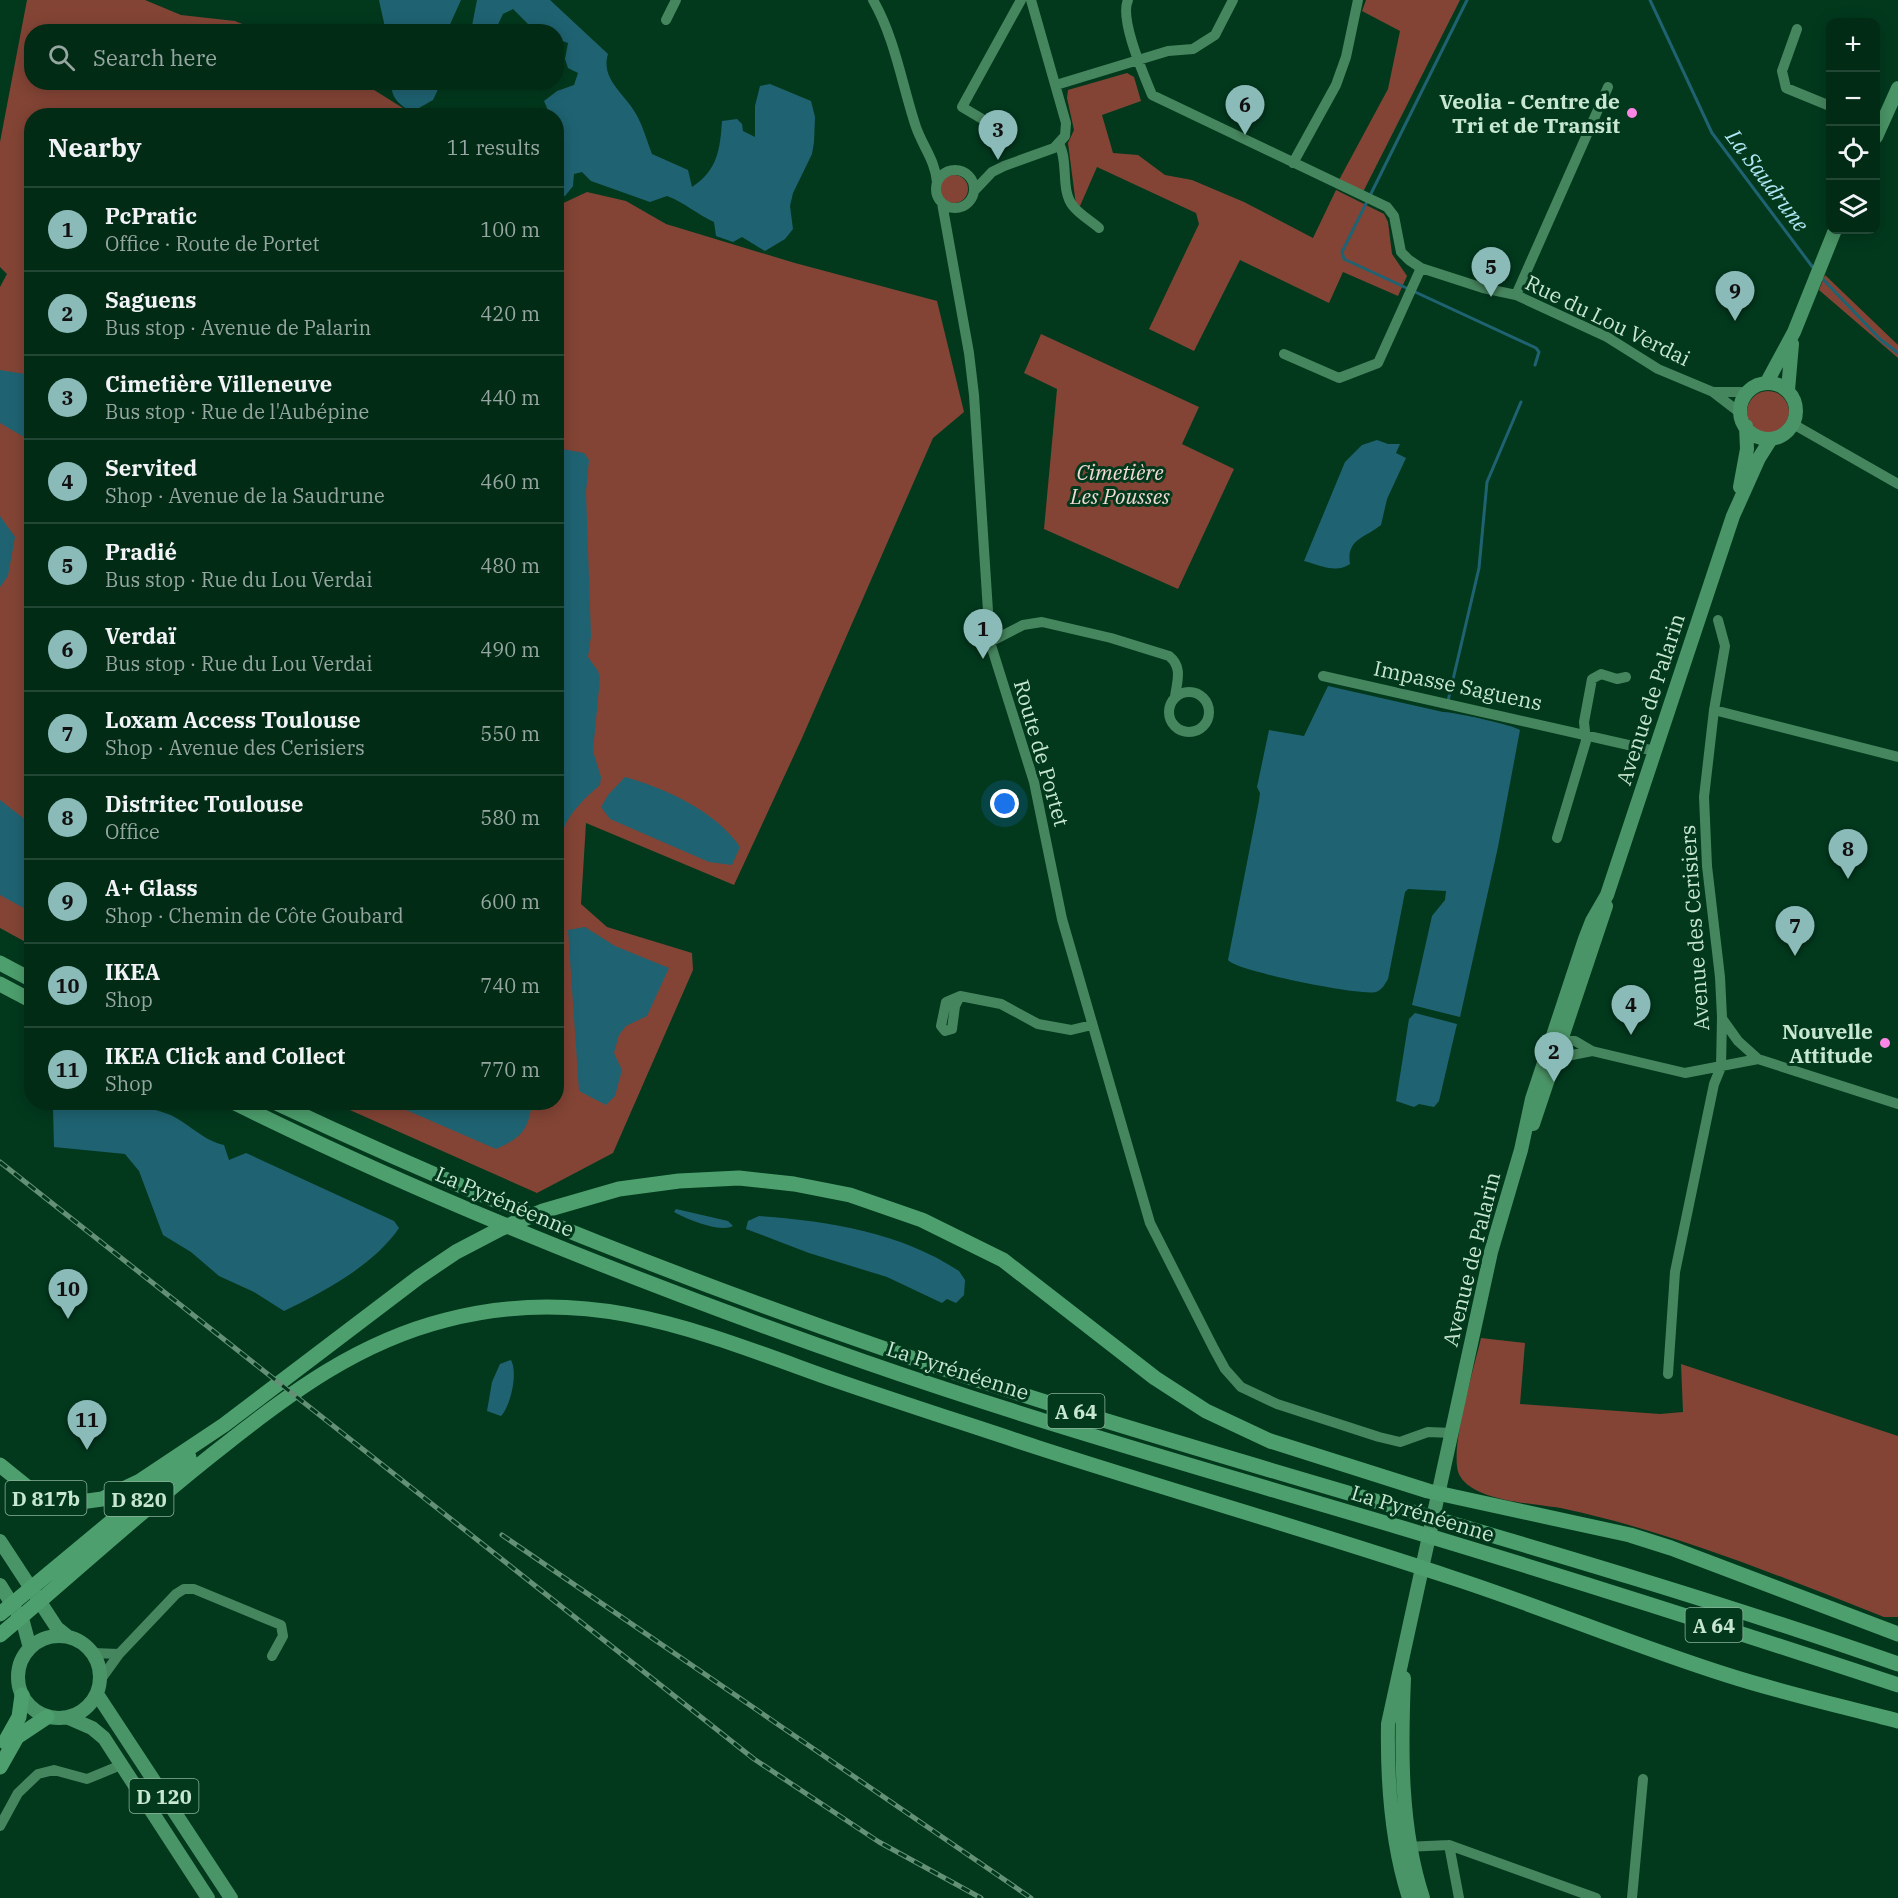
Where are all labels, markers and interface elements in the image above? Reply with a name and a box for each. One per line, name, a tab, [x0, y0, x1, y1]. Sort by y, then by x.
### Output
map controls	[1826, 18, 1880, 234]
button: +	[1826, 18, 1880, 72]
search box	[24, 24, 564, 90]
icon: search	[45, 41, 78, 74]
text: Search here	[93, 43, 217, 72]
button: −	[1826, 72, 1880, 126]
pin: 6	[1226, 86, 1264, 135]
place label: Veolia - Centre de Tri et de Transit	[1439, 87, 1620, 139]
marker: Veolia - Centre de Tri et de Transit	[1625, 106, 1639, 120]
pin: 3	[978, 110, 1018, 160]
water label: La Saudrune	[1719, 122, 1816, 237]
button: locate	[1826, 126, 1880, 180]
text: Nearby	[48, 130, 142, 164]
text: 11 results	[447, 134, 540, 161]
button: layers	[1826, 180, 1880, 234]
text: PcPratic	[105, 201, 197, 230]
text: 1	[62, 216, 74, 243]
text: 100 m	[480, 216, 540, 243]
text: Office · Route de Portet	[105, 230, 319, 257]
pin: 5	[1472, 248, 1510, 297]
street label: Rue du Lou Verdai	[1521, 268, 1695, 372]
pin: 9	[1716, 272, 1754, 321]
text: Saguens	[105, 285, 196, 314]
text: 2	[62, 300, 74, 327]
text: 420 m	[480, 300, 540, 327]
text: Bus stop · Avenue de Palarin	[105, 314, 371, 341]
text: Cimetière Villeneuve	[105, 369, 332, 398]
text: 3	[62, 384, 74, 411]
text: 440 m	[480, 384, 540, 411]
text: Bus stop · Rue de l'Aubépine	[105, 398, 369, 425]
text: Servited	[105, 453, 197, 482]
park label: Cimetière Les Pousses	[1069, 458, 1170, 510]
text: 4	[62, 468, 74, 495]
text: 460 m	[480, 468, 540, 495]
text: Shop · Avenue de la Saudrune	[105, 482, 385, 509]
text: Pradié	[105, 537, 177, 566]
text: 5	[62, 552, 74, 579]
text: 480 m	[480, 552, 540, 579]
text: Bus stop · Rue du Lou Verdai	[105, 566, 373, 593]
pin: 1	[964, 610, 1002, 659]
street label: Avenue de Palarin	[1609, 610, 1691, 788]
text: Verdaï	[105, 621, 176, 650]
text: 6	[62, 636, 74, 663]
text: 490 m	[480, 636, 540, 663]
text: Bus stop · Rue du Lou Verdai	[105, 650, 373, 677]
street label: Impasse Saguens	[1371, 653, 1545, 717]
street label: Route de Portet	[1008, 676, 1076, 830]
text: Loxam Access Toulouse	[105, 705, 361, 734]
text: 7	[62, 720, 74, 747]
text: 550 m	[480, 720, 540, 747]
text: Shop · Avenue des Cerisiers	[105, 734, 365, 761]
text: Distritec Toulouse	[105, 789, 303, 818]
your location	[990, 789, 1019, 818]
text: 8	[62, 804, 74, 831]
text: 580 m	[480, 804, 540, 831]
text: Office	[105, 818, 160, 845]
street label: Avenue des Cerisiers	[1673, 824, 1715, 1032]
pin: 8	[1828, 830, 1868, 879]
text: A+ Glass	[105, 873, 198, 902]
text: 9	[62, 888, 74, 915]
text: 600 m	[480, 888, 540, 915]
text: Shop · Chemin de Côte Goubard	[105, 902, 404, 929]
pin: 7	[1776, 906, 1814, 956]
text: IKEA	[105, 957, 160, 986]
text: 10	[56, 972, 80, 999]
text: 740 m	[480, 972, 540, 999]
text: Shop	[105, 986, 153, 1013]
pin: 4	[1612, 986, 1650, 1035]
place label: Nouvelle Attitude	[1782, 1017, 1873, 1069]
pin: 2	[1534, 1032, 1574, 1082]
marker: Nouvelle Attitude	[1878, 1036, 1892, 1050]
text: IKEA Click and Collect	[105, 1041, 345, 1070]
text: 11	[56, 1056, 80, 1083]
text: 770 m	[480, 1056, 540, 1083]
text: Shop	[105, 1070, 153, 1097]
street label: La Pyrénéenne	[431, 1159, 579, 1243]
street label: Avenue de Palarin	[1436, 1169, 1506, 1349]
pin: 10	[48, 1270, 88, 1319]
street label: La Pyrénéenne	[883, 1334, 1033, 1406]
road number: A 64	[1048, 1394, 1104, 1428]
pin: 11	[68, 1400, 106, 1450]
street label: La Pyrénéenne	[1348, 1478, 1498, 1548]
road number: D 817b	[6, 1481, 86, 1515]
road number: D 820	[104, 1482, 174, 1516]
road number: A 64	[1686, 1608, 1742, 1642]
road number: D 120	[130, 1779, 198, 1813]

